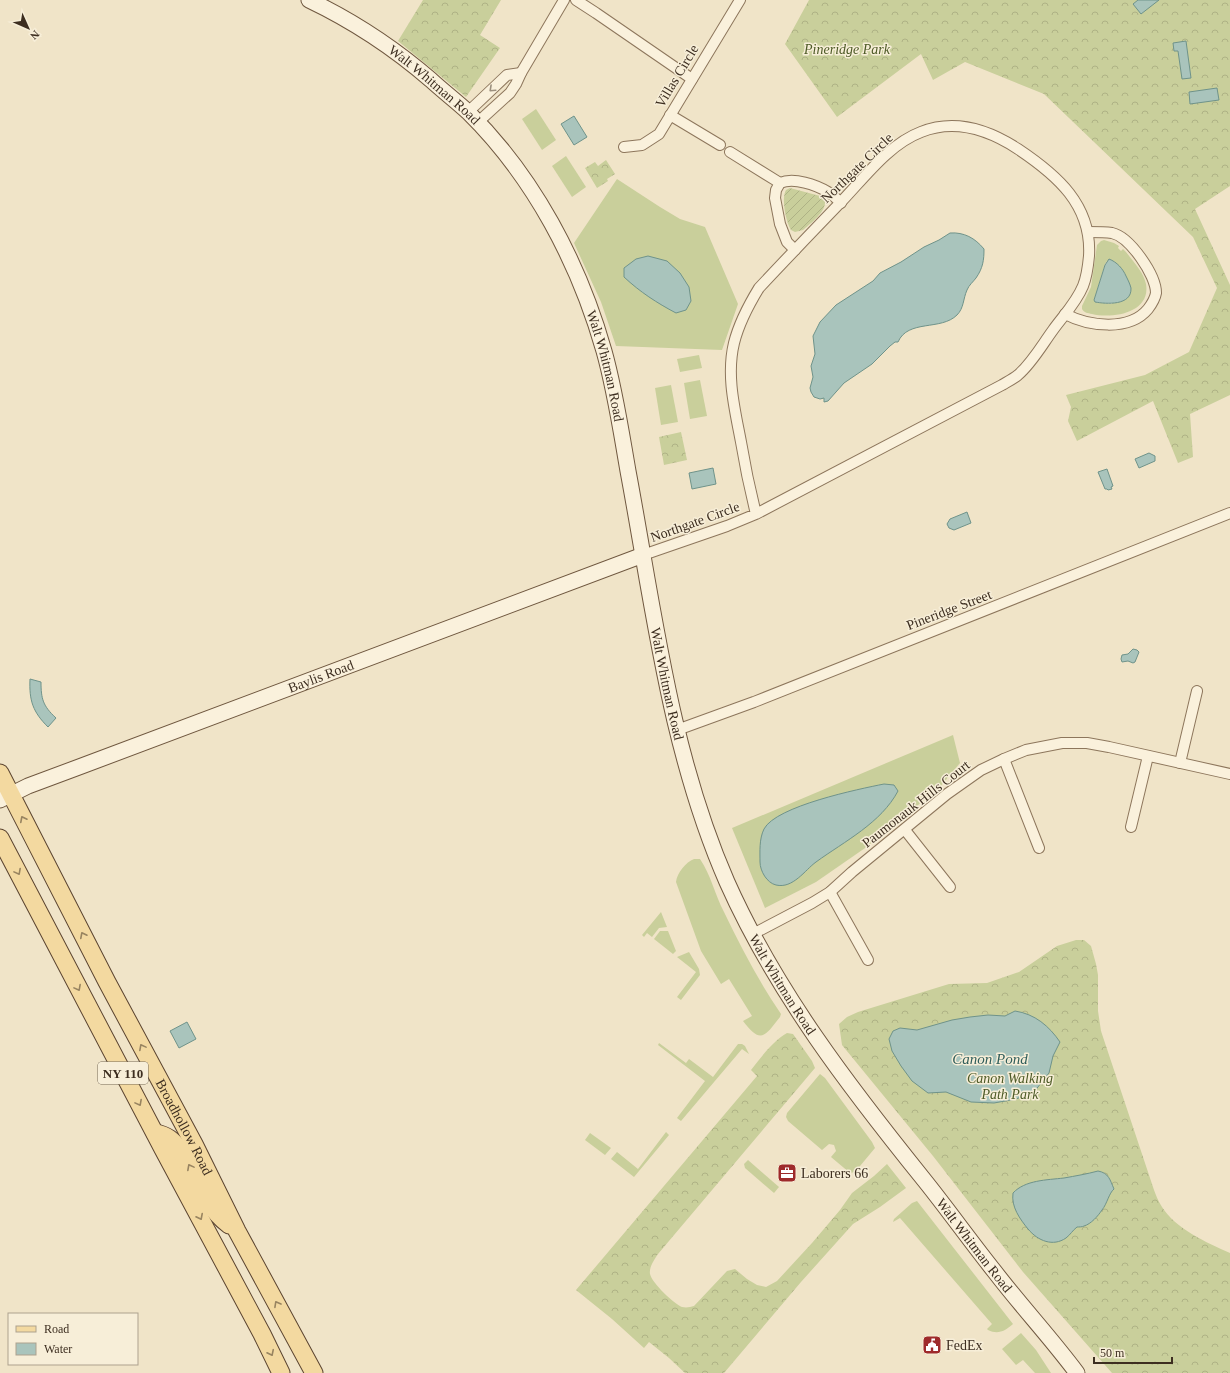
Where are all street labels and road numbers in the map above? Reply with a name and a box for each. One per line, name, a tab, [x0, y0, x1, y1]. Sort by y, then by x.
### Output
street label: Walt Whitman Road	[386, 42, 483, 127]
street label: Villas Circle	[652, 42, 702, 110]
street label: Northgate Circle	[818, 130, 896, 206]
street label: Walt Whitman Road	[584, 308, 627, 423]
street label: Northgate Circle	[648, 499, 742, 545]
street label: Pineridge Street	[904, 587, 994, 633]
street label: Walt Whitman Road	[648, 626, 687, 742]
street label: Baylis Road	[286, 657, 356, 695]
street label: Paumonauk Hills Court	[859, 757, 973, 851]
street label: Walt Whitman Road	[747, 932, 819, 1037]
road number: NY 110	[98, 1062, 148, 1084]
street label: Broadhollow Road	[153, 1076, 216, 1177]
street label: Walt Whitman Road	[934, 1195, 1015, 1295]

